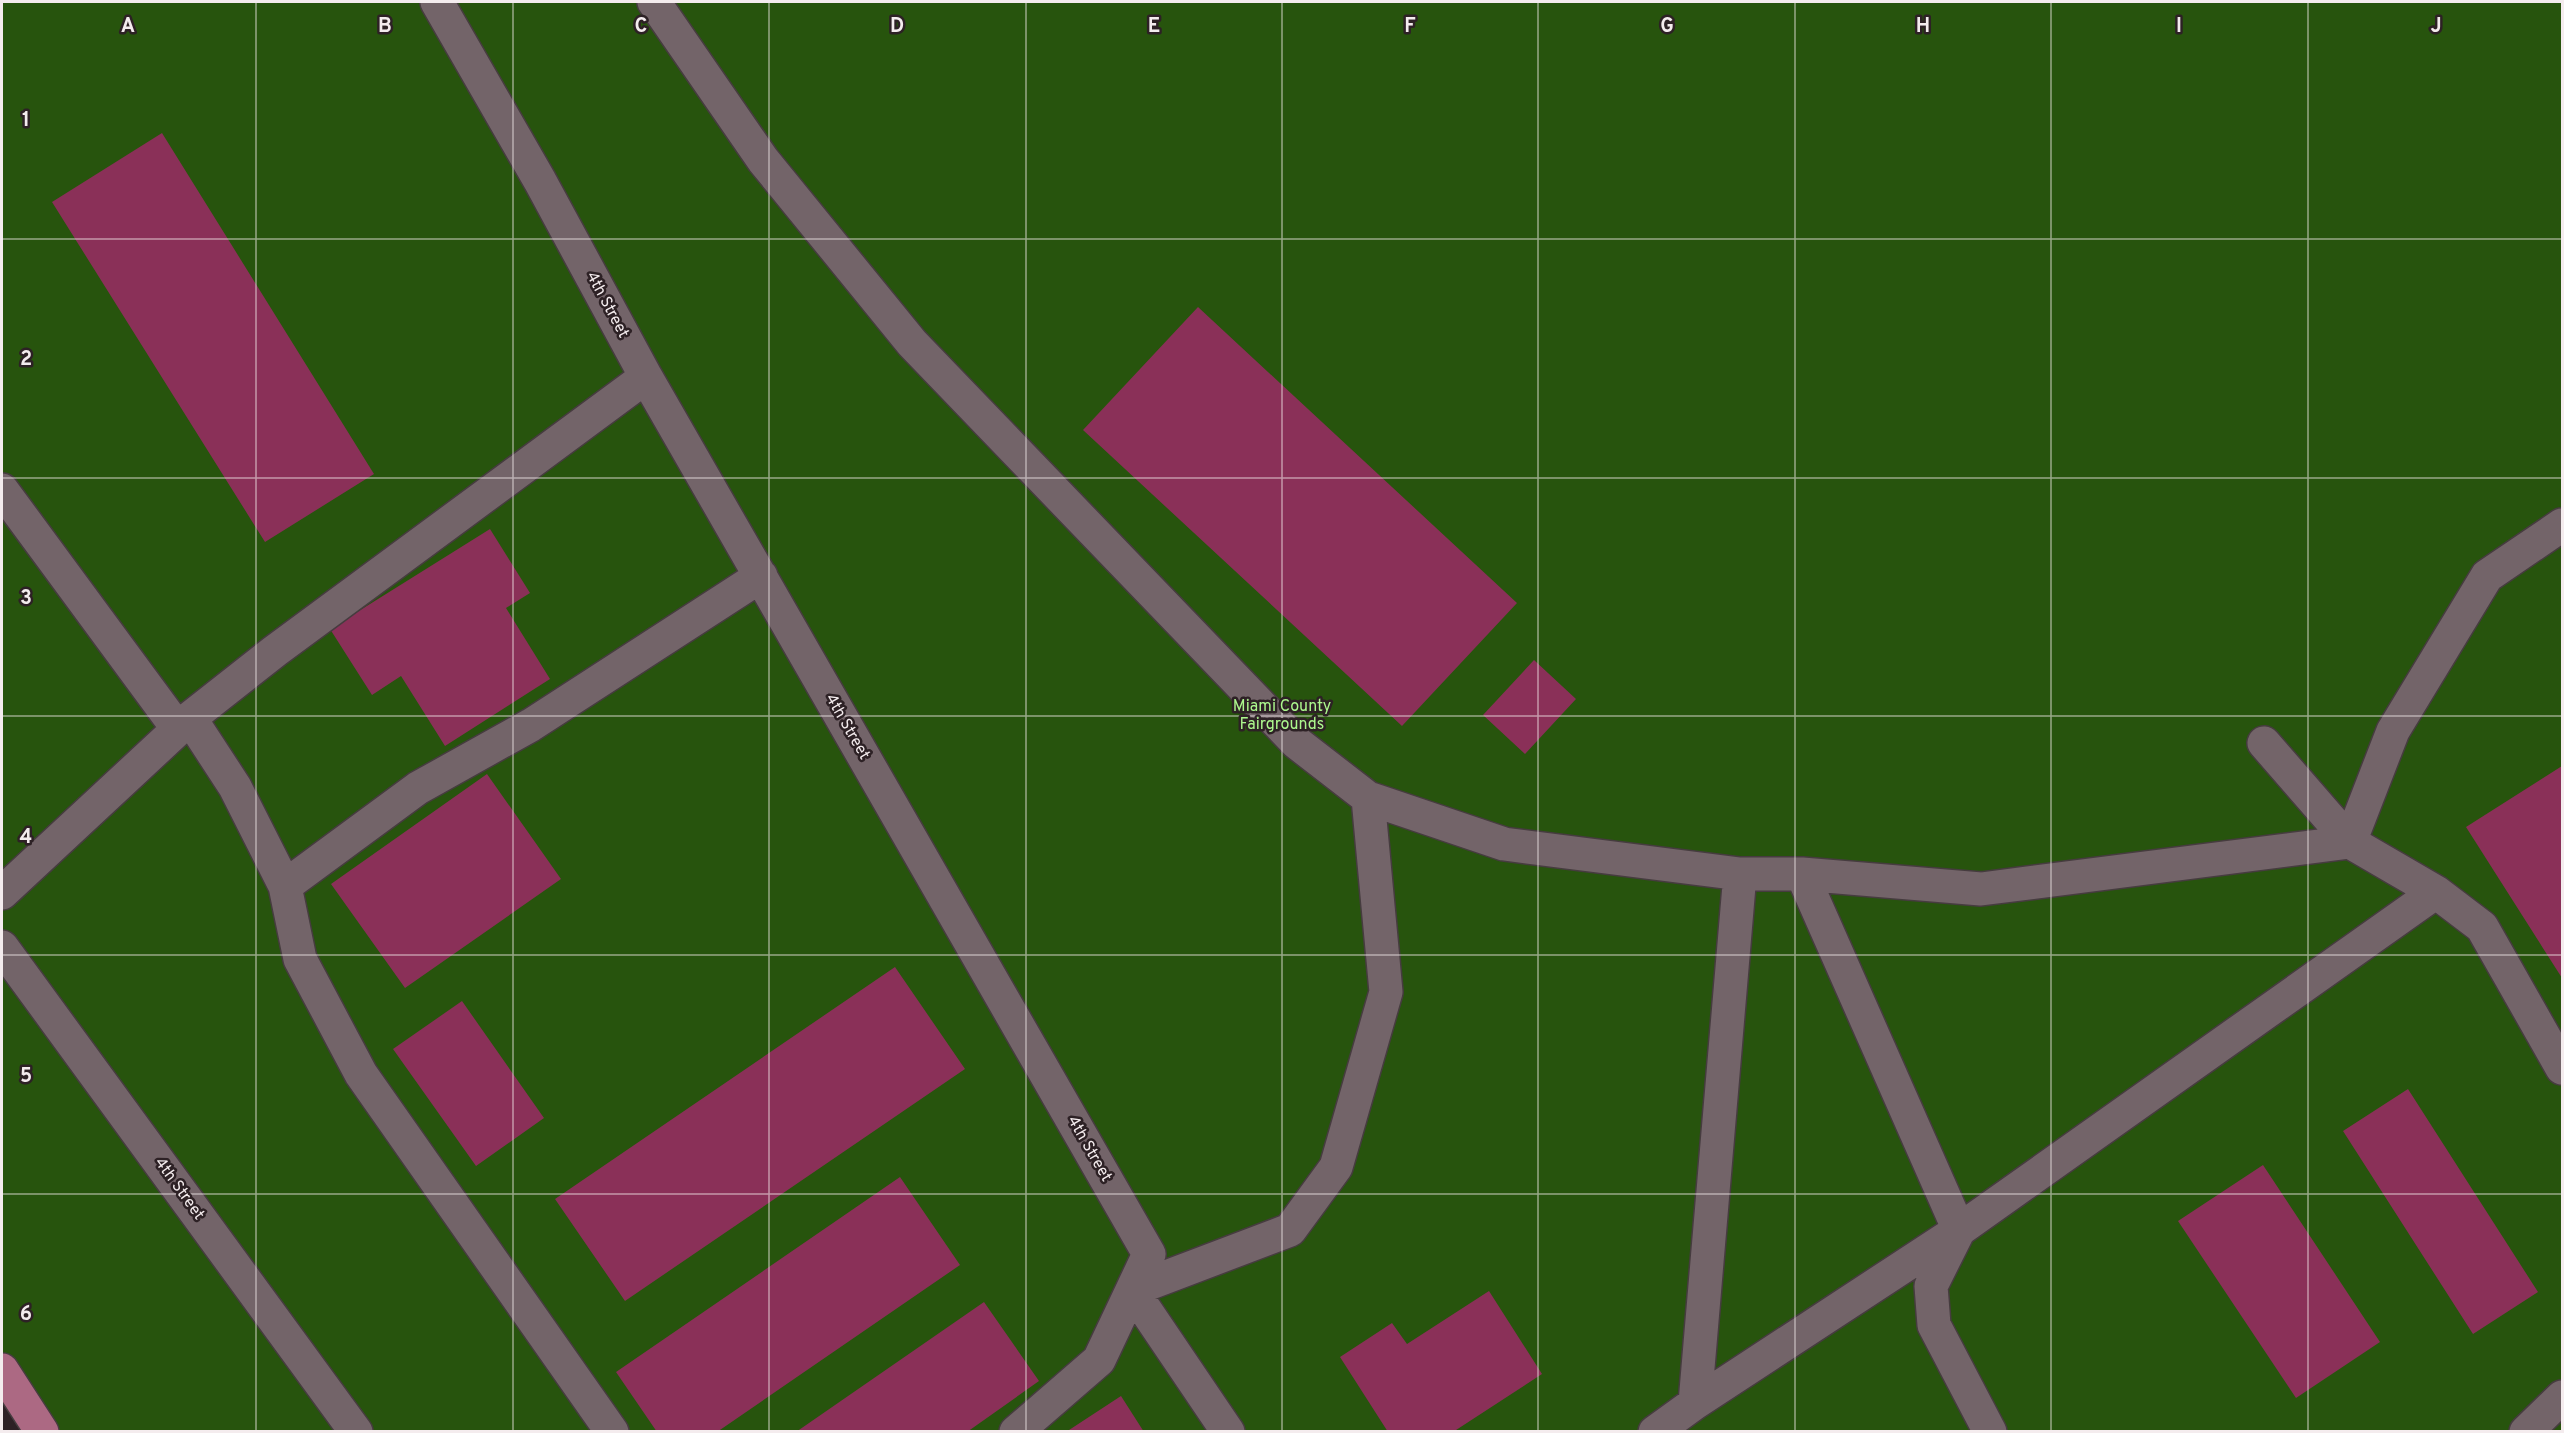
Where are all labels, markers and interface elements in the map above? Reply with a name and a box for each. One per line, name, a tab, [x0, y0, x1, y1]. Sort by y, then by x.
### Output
text: A	[121, 14, 135, 40]
text: B	[378, 14, 392, 40]
text: C	[635, 14, 647, 40]
text: D	[890, 14, 904, 40]
text: E	[1148, 14, 1160, 40]
text: F	[1404, 14, 1416, 40]
text: G	[1660, 14, 1674, 40]
text: H	[1916, 14, 1930, 40]
text: I	[2176, 14, 2182, 40]
text: J	[2430, 14, 2442, 40]
text: 1	[22, 108, 30, 134]
street label: 4th Street	[581, 268, 633, 342]
text: 2	[20, 347, 32, 373]
text: 3	[20, 586, 32, 612]
street label: 4th Street	[820, 691, 874, 763]
park label: Miami County Fairgrounds	[1233, 697, 1331, 735]
text: 4	[20, 825, 32, 851]
text: 5	[20, 1064, 32, 1090]
street label: 4th Street	[1062, 1113, 1116, 1185]
street label: 4th Street	[150, 1154, 208, 1224]
text: 6	[20, 1302, 32, 1328]

